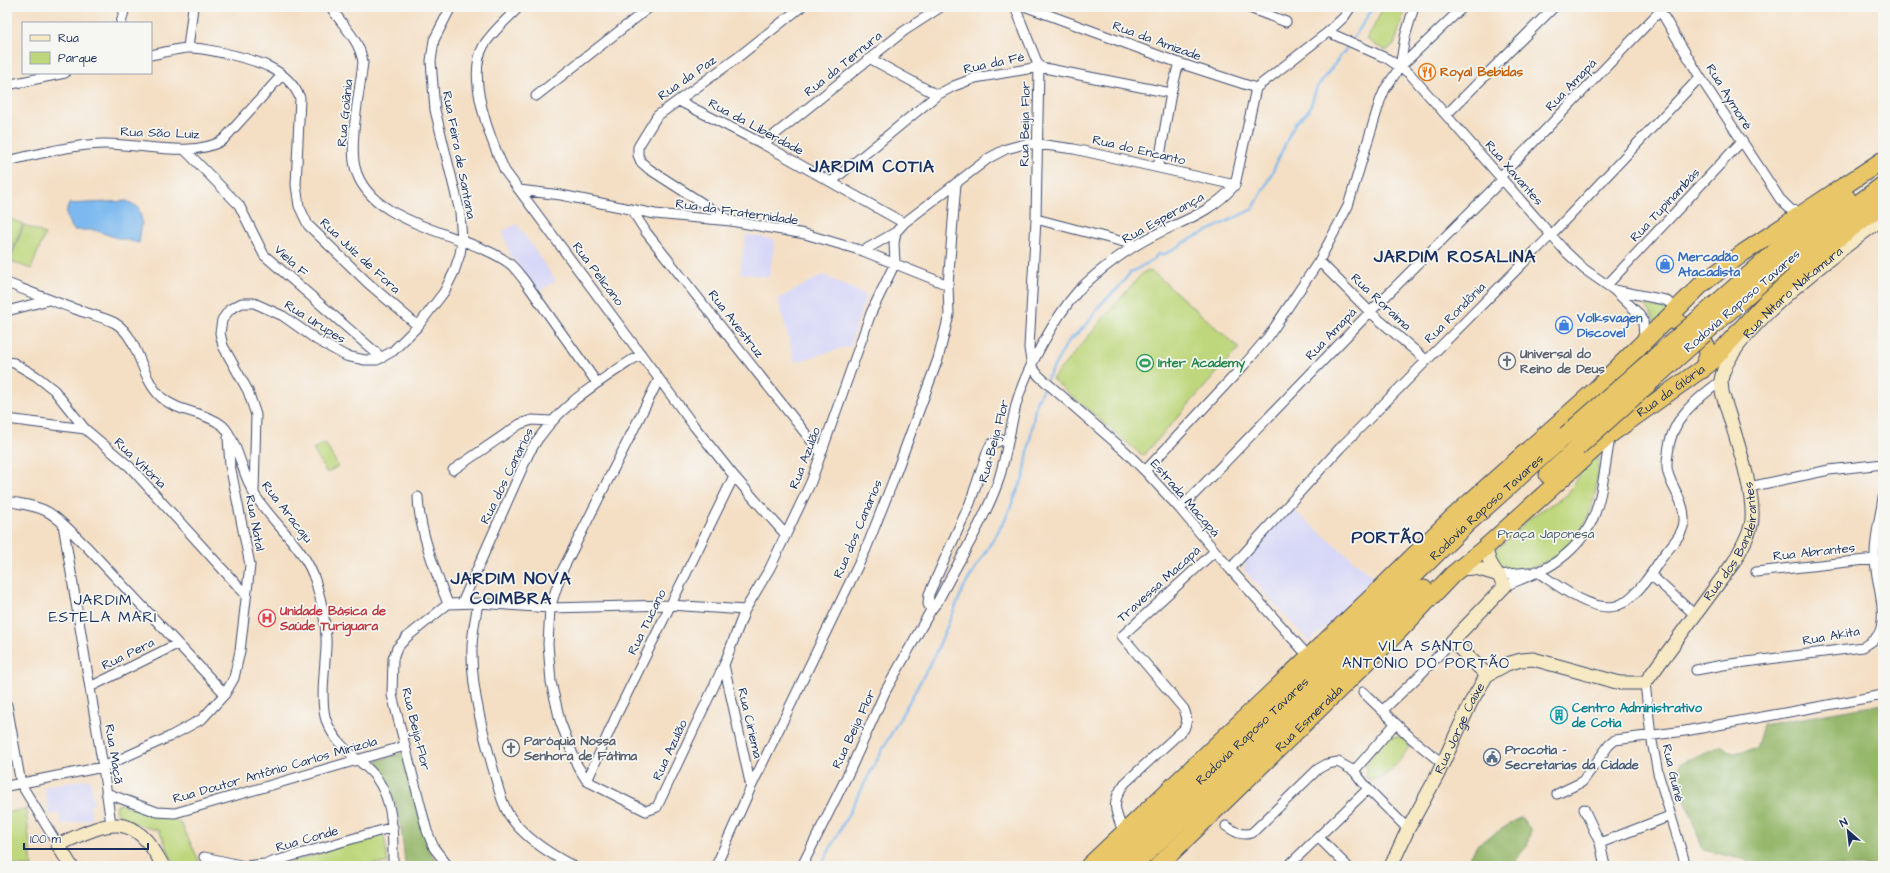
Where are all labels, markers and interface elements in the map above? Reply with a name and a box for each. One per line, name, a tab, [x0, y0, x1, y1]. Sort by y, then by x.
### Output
street label: Rua da Amizade	[1110, 17, 1204, 65]
legend	[22, 22, 152, 74]
street label: Rua da Ternura	[800, 27, 886, 101]
text: Rua	[58, 30, 79, 47]
street label: Rua da Fé	[962, 48, 1026, 78]
text: Parque	[58, 50, 98, 67]
street label: Rua da Paz	[654, 51, 720, 105]
street label: Rua Amapá	[1541, 55, 1601, 115]
street label: Rua Aymoré	[1701, 61, 1756, 134]
restaurant icon: Royal Bebidas	[1417, 62, 1437, 82]
place label: Royal Bebidas	[1440, 63, 1523, 82]
street label: Rua Goiânia	[333, 78, 358, 148]
street label: Rua Beija Flor	[1015, 81, 1035, 167]
street label: Rua Feira de Santana	[438, 89, 480, 221]
street label: Rua da Liberdade	[705, 94, 807, 160]
street label: Rua São Luiz	[120, 123, 200, 143]
street label: Rua do Encanto	[1091, 131, 1188, 170]
street label: Rua Xavantes	[1481, 137, 1548, 210]
district label: JARDIM COTIA	[808, 155, 935, 179]
street label: Rua Tupinambás	[1626, 164, 1704, 246]
street label: Rua Esperança	[1119, 188, 1208, 248]
street label: Rua da Fraternidade	[674, 194, 800, 230]
street label: Rua Juíz de Fora	[316, 214, 404, 298]
street label: Rua Pelicano	[568, 238, 628, 310]
street label: Viela F	[270, 241, 312, 281]
street label: Rua Nitaro Nakamura	[1739, 242, 1847, 342]
district label: JARDIM ROSALINA	[1373, 245, 1536, 269]
street label: Rodovia Raposo Tavares	[1680, 245, 1805, 357]
place label: Mercadão Atacadista	[1678, 248, 1740, 281]
shop icon: Mercadão Atacadista	[1655, 254, 1675, 274]
street label: Rua Roraima	[1347, 269, 1415, 335]
street label: Rua Rondônia	[1420, 278, 1490, 348]
street label: Rua Avestruz	[704, 286, 769, 362]
street label: Rua Urupes	[281, 296, 350, 348]
street label: Rua Amapá	[1301, 304, 1361, 364]
place label: Volksvagen Discovel	[1576, 309, 1643, 342]
shop icon: Volksvagen Discovel	[1554, 315, 1574, 335]
place label: Universal do Reino de Deus	[1519, 345, 1605, 378]
church icon: Universal do Reino de Deus	[1497, 351, 1517, 371]
sports icon: Inter Academy	[1135, 353, 1155, 373]
place label: Inter Academy	[1158, 354, 1246, 373]
street label: Rua da Glória	[1633, 360, 1709, 422]
street label: Rua Beija Flor	[974, 397, 1014, 485]
street label: Rua dos Canários	[476, 424, 538, 527]
street label: Rua Azulão	[785, 424, 825, 492]
street label: Rua Vitória	[110, 434, 170, 493]
street label: Rodovia Raposo Tavares	[1426, 450, 1548, 565]
street label: Estrada Macapá	[1146, 455, 1224, 541]
street label: Rua Aracaju	[257, 477, 317, 547]
street label: Rua dos Canários	[829, 477, 887, 581]
street label: Rua dos Bandeirantes	[1699, 480, 1761, 605]
street label: Rua Natal	[241, 494, 269, 552]
park label: Praça Japonesa	[1498, 525, 1595, 543]
district label: PORTÃO	[1351, 526, 1425, 550]
street label: Rua Abrantes	[1772, 539, 1856, 565]
street label: Travessa Macapá	[1113, 541, 1205, 626]
district label: JARDIM NOVA COIMBRA	[449, 567, 572, 611]
street label: Rua Tucano	[623, 586, 671, 658]
district label: JARDIM ESTELA MARI	[49, 590, 157, 628]
place label: Unidade Básica de Saúde Turiguara	[279, 602, 386, 637]
hospital icon: Unidade Básica de Saúde Turiguara	[257, 608, 277, 628]
street label: Rua Akita	[1801, 622, 1861, 650]
street label: Rua Pera	[99, 633, 158, 675]
district label: VILA SANTO ANTÔNIO DO PORTÃO	[1342, 636, 1510, 674]
street label: Rodovia Raposo Tavares	[1192, 673, 1313, 789]
street label: Rua Jorge Caixe	[1430, 679, 1489, 777]
street label: Rua Esmeralda	[1271, 681, 1347, 756]
street label: Rua Beija-Flor	[397, 686, 435, 772]
street label: Rua Ciriema	[733, 686, 767, 760]
street label: Rua Beija Flor	[828, 686, 880, 772]
place label: Centro Administrativo de Cotia	[1571, 699, 1703, 732]
building icon: Centro Administrativo de Cotia	[1549, 705, 1569, 725]
street label: Rua Azulão	[648, 716, 692, 783]
street label: Rua Maçã	[100, 723, 128, 785]
street label: Rua Doutor Antônio Carlos Mirizola	[171, 732, 380, 808]
place label: Paróquia Nossa Senhora de Fátima	[523, 732, 637, 765]
church icon: Paróquia Nossa Senhora de Fátima	[501, 738, 521, 758]
place label: Procotia - Secretarias da Cidade	[1504, 741, 1639, 774]
street label: Rua Guiné	[1658, 742, 1688, 804]
public building icon: Procotia - Secretarias da Cidade	[1482, 747, 1502, 767]
north arrow	[1828, 811, 1868, 851]
text: N	[1837, 814, 1850, 831]
street label: Rua Conde	[274, 821, 340, 857]
scale bar	[24, 825, 148, 851]
text: 100 m	[30, 831, 61, 848]

